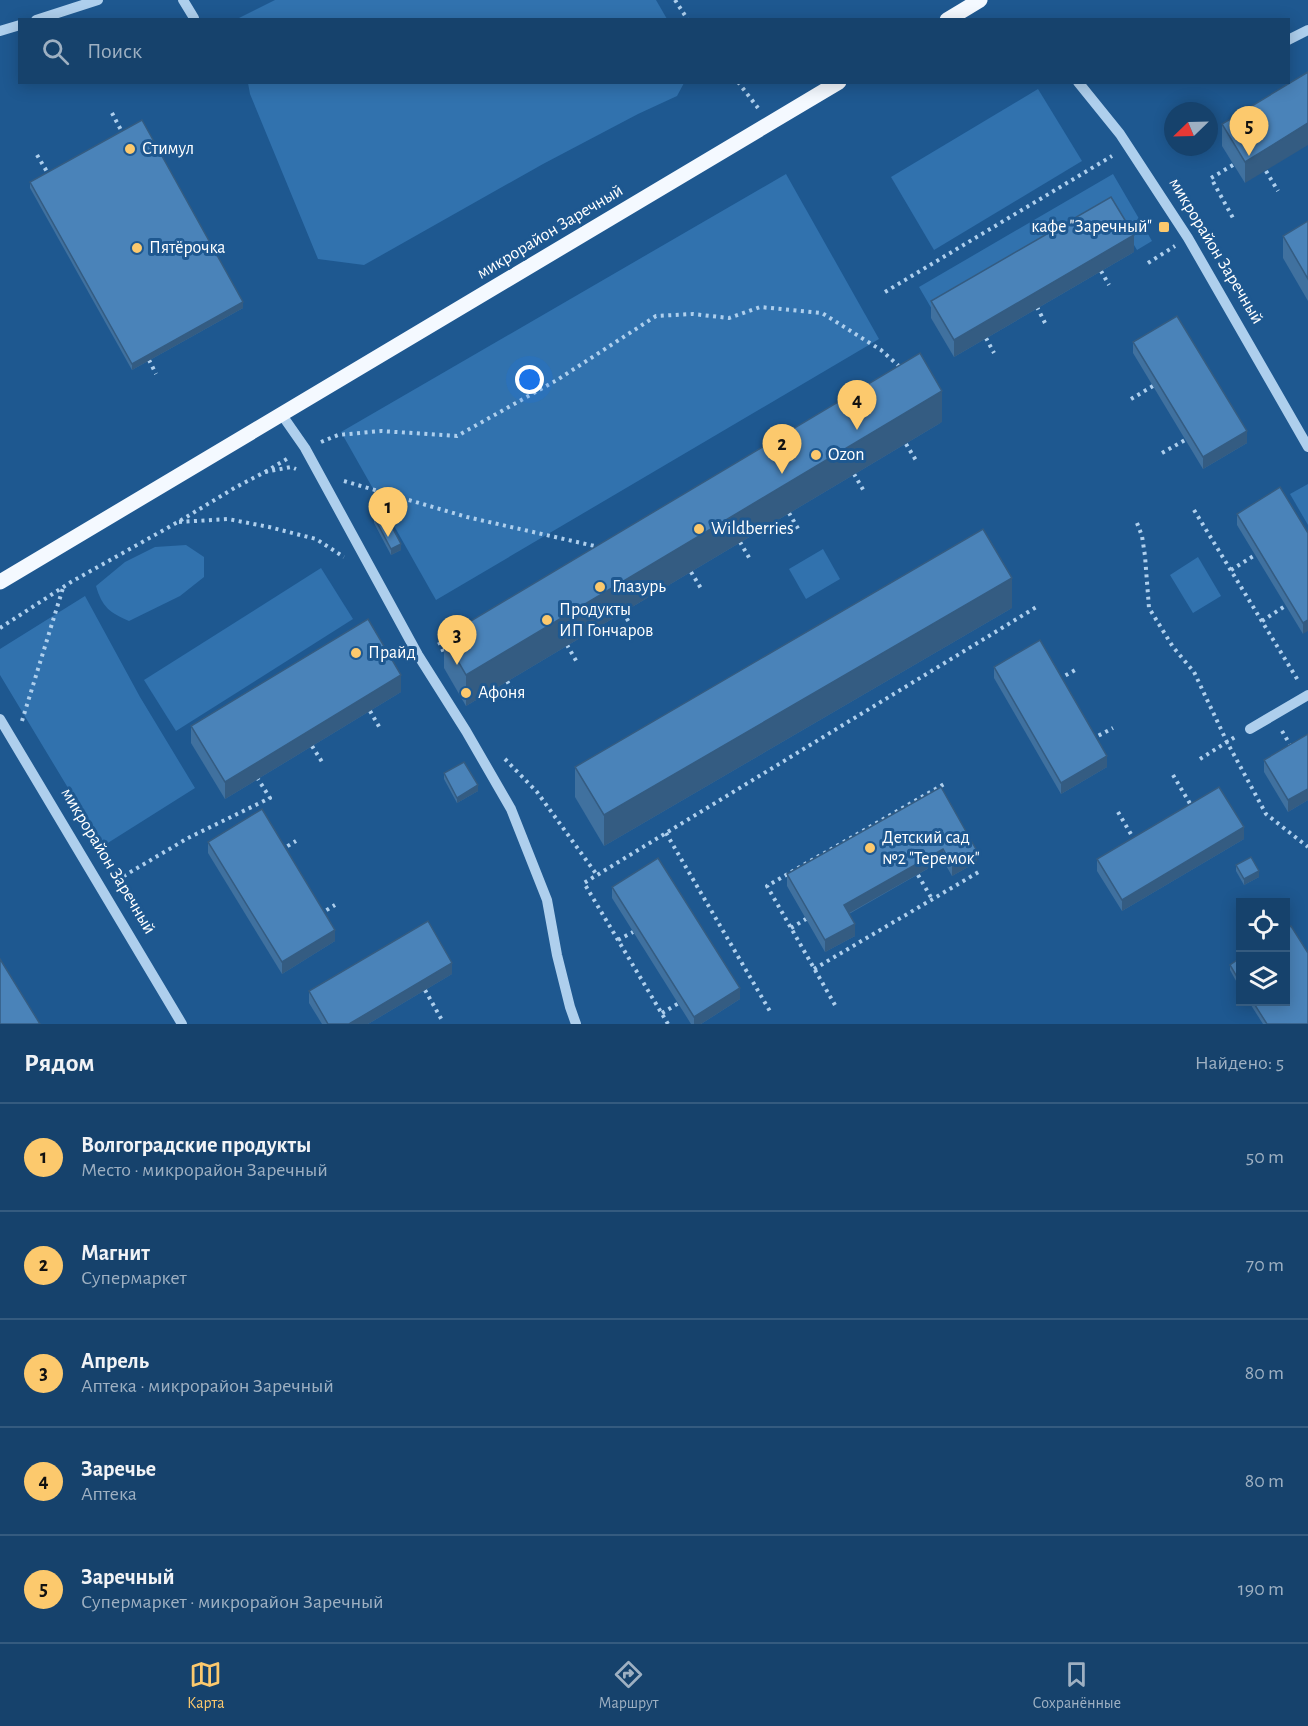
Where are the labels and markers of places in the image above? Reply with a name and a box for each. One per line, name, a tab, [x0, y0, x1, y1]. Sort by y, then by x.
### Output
pin: 5	[1230, 106, 1268, 156]
place label: Стимул	[142, 140, 194, 158]
marker: Стимул	[123, 142, 137, 156]
place label: кафе "Заречный"	[1031, 218, 1152, 236]
marker: кафе "Заречный"	[1157, 220, 1171, 234]
place label: Пятёрочка	[149, 239, 226, 257]
marker: Пятёрочка	[130, 241, 144, 255]
pin: 4	[838, 380, 876, 430]
pin: 2	[762, 424, 802, 474]
place label: Ozon	[828, 446, 865, 464]
marker: Ozon	[809, 448, 823, 462]
pin: 1	[368, 488, 408, 537]
place label: Wildberries	[711, 520, 794, 538]
marker: Wildberries	[692, 522, 706, 536]
place label: Глазурь	[612, 578, 666, 596]
marker: Глазурь	[593, 580, 607, 594]
place label: Продукты ИП Гончаров	[559, 601, 653, 640]
marker: Продукты ИП Гончаров	[540, 613, 554, 627]
pin: 3	[438, 616, 476, 665]
place label: Прайд	[368, 644, 416, 662]
marker: Прайд	[349, 646, 363, 660]
place label: Афоня	[478, 684, 526, 702]
marker: Афоня	[459, 686, 473, 700]
place label: Детский сад №2 "Теремок"	[882, 829, 980, 868]
marker: Детский сад №2 "Теремок"	[863, 841, 877, 855]

